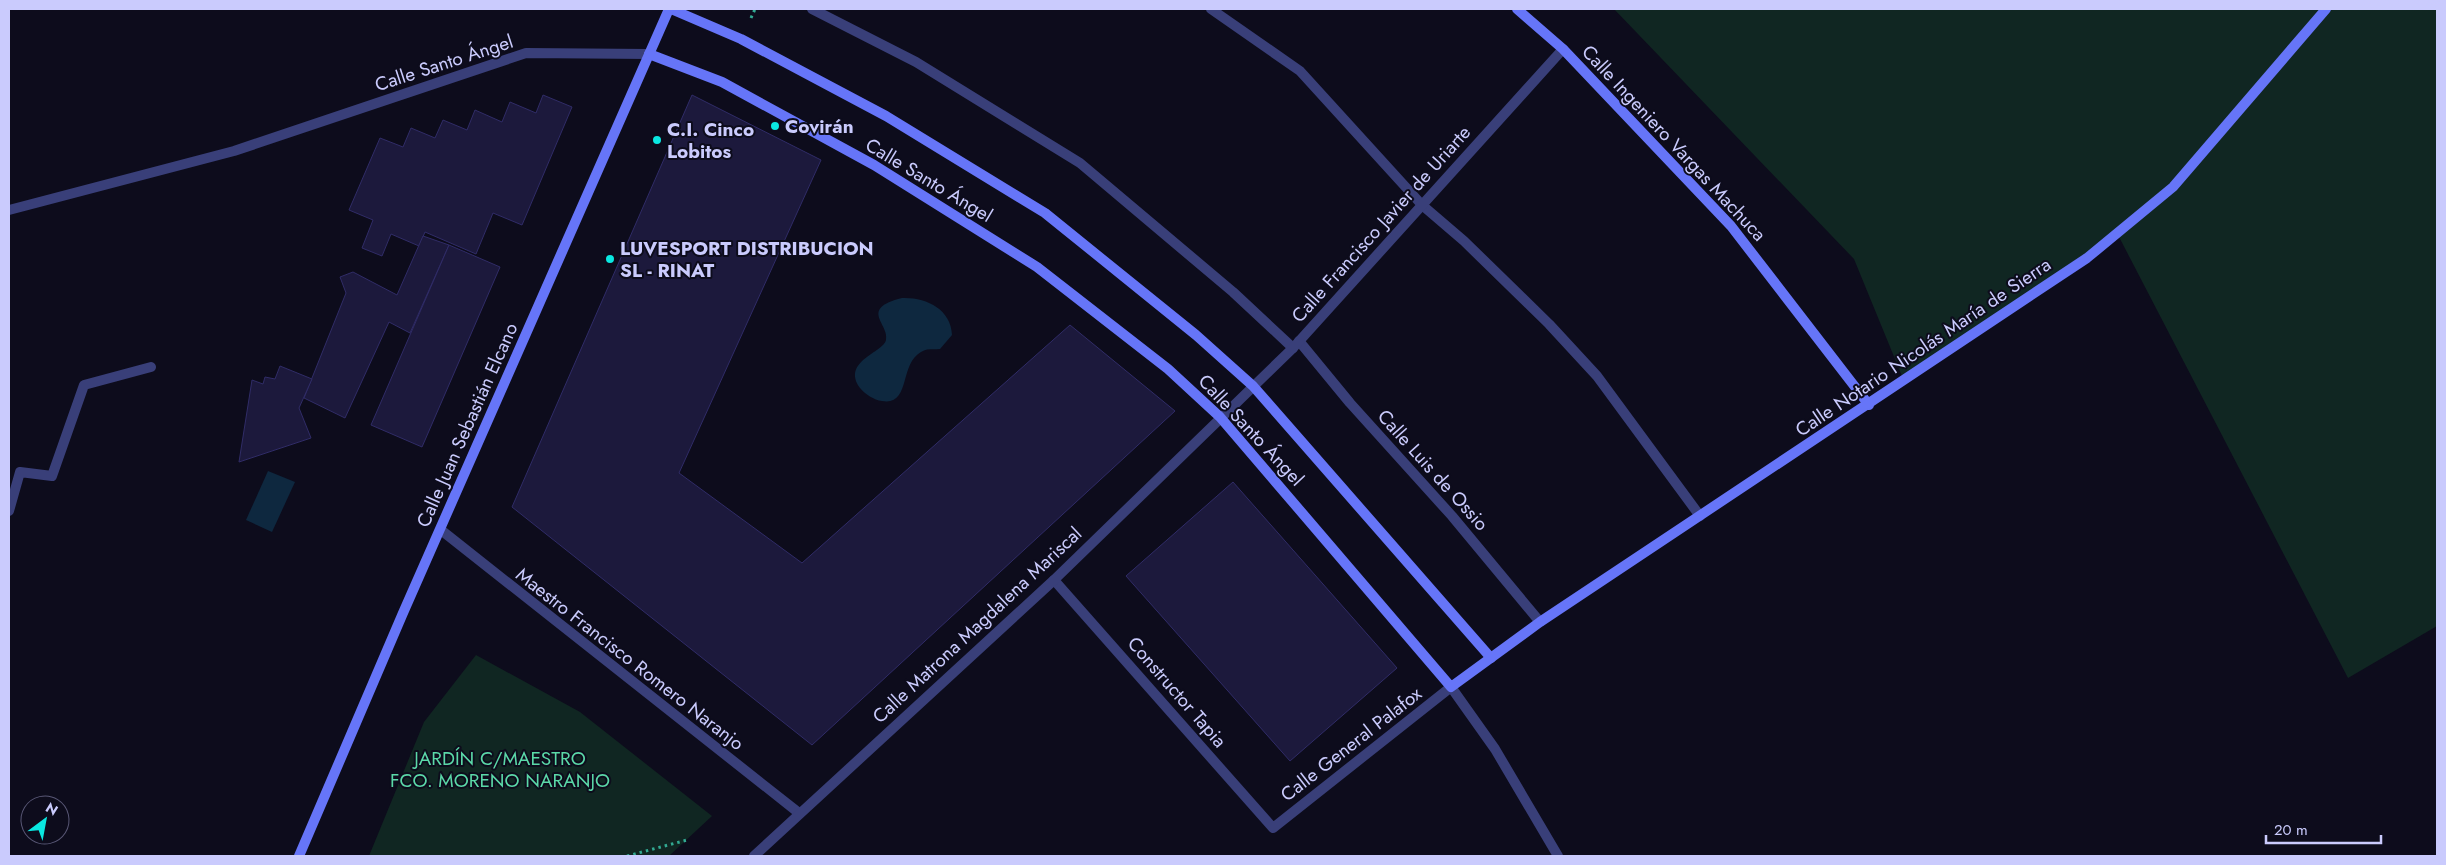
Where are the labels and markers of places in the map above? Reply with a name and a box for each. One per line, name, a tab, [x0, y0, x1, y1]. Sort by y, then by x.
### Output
place label: Covirán	[785, 113, 854, 140]
place label: C.I. Cinco Lobitos	[667, 116, 754, 165]
marker: Covirán	[769, 120, 781, 132]
marker: C.I. Cinco Lobitos	[651, 134, 663, 146]
place label: LUVESPORT DISTRIBUCION SL - RINAT	[620, 235, 874, 284]
marker: LUVESPORT DISTRIBUCION SL - RINAT	[604, 253, 616, 265]

